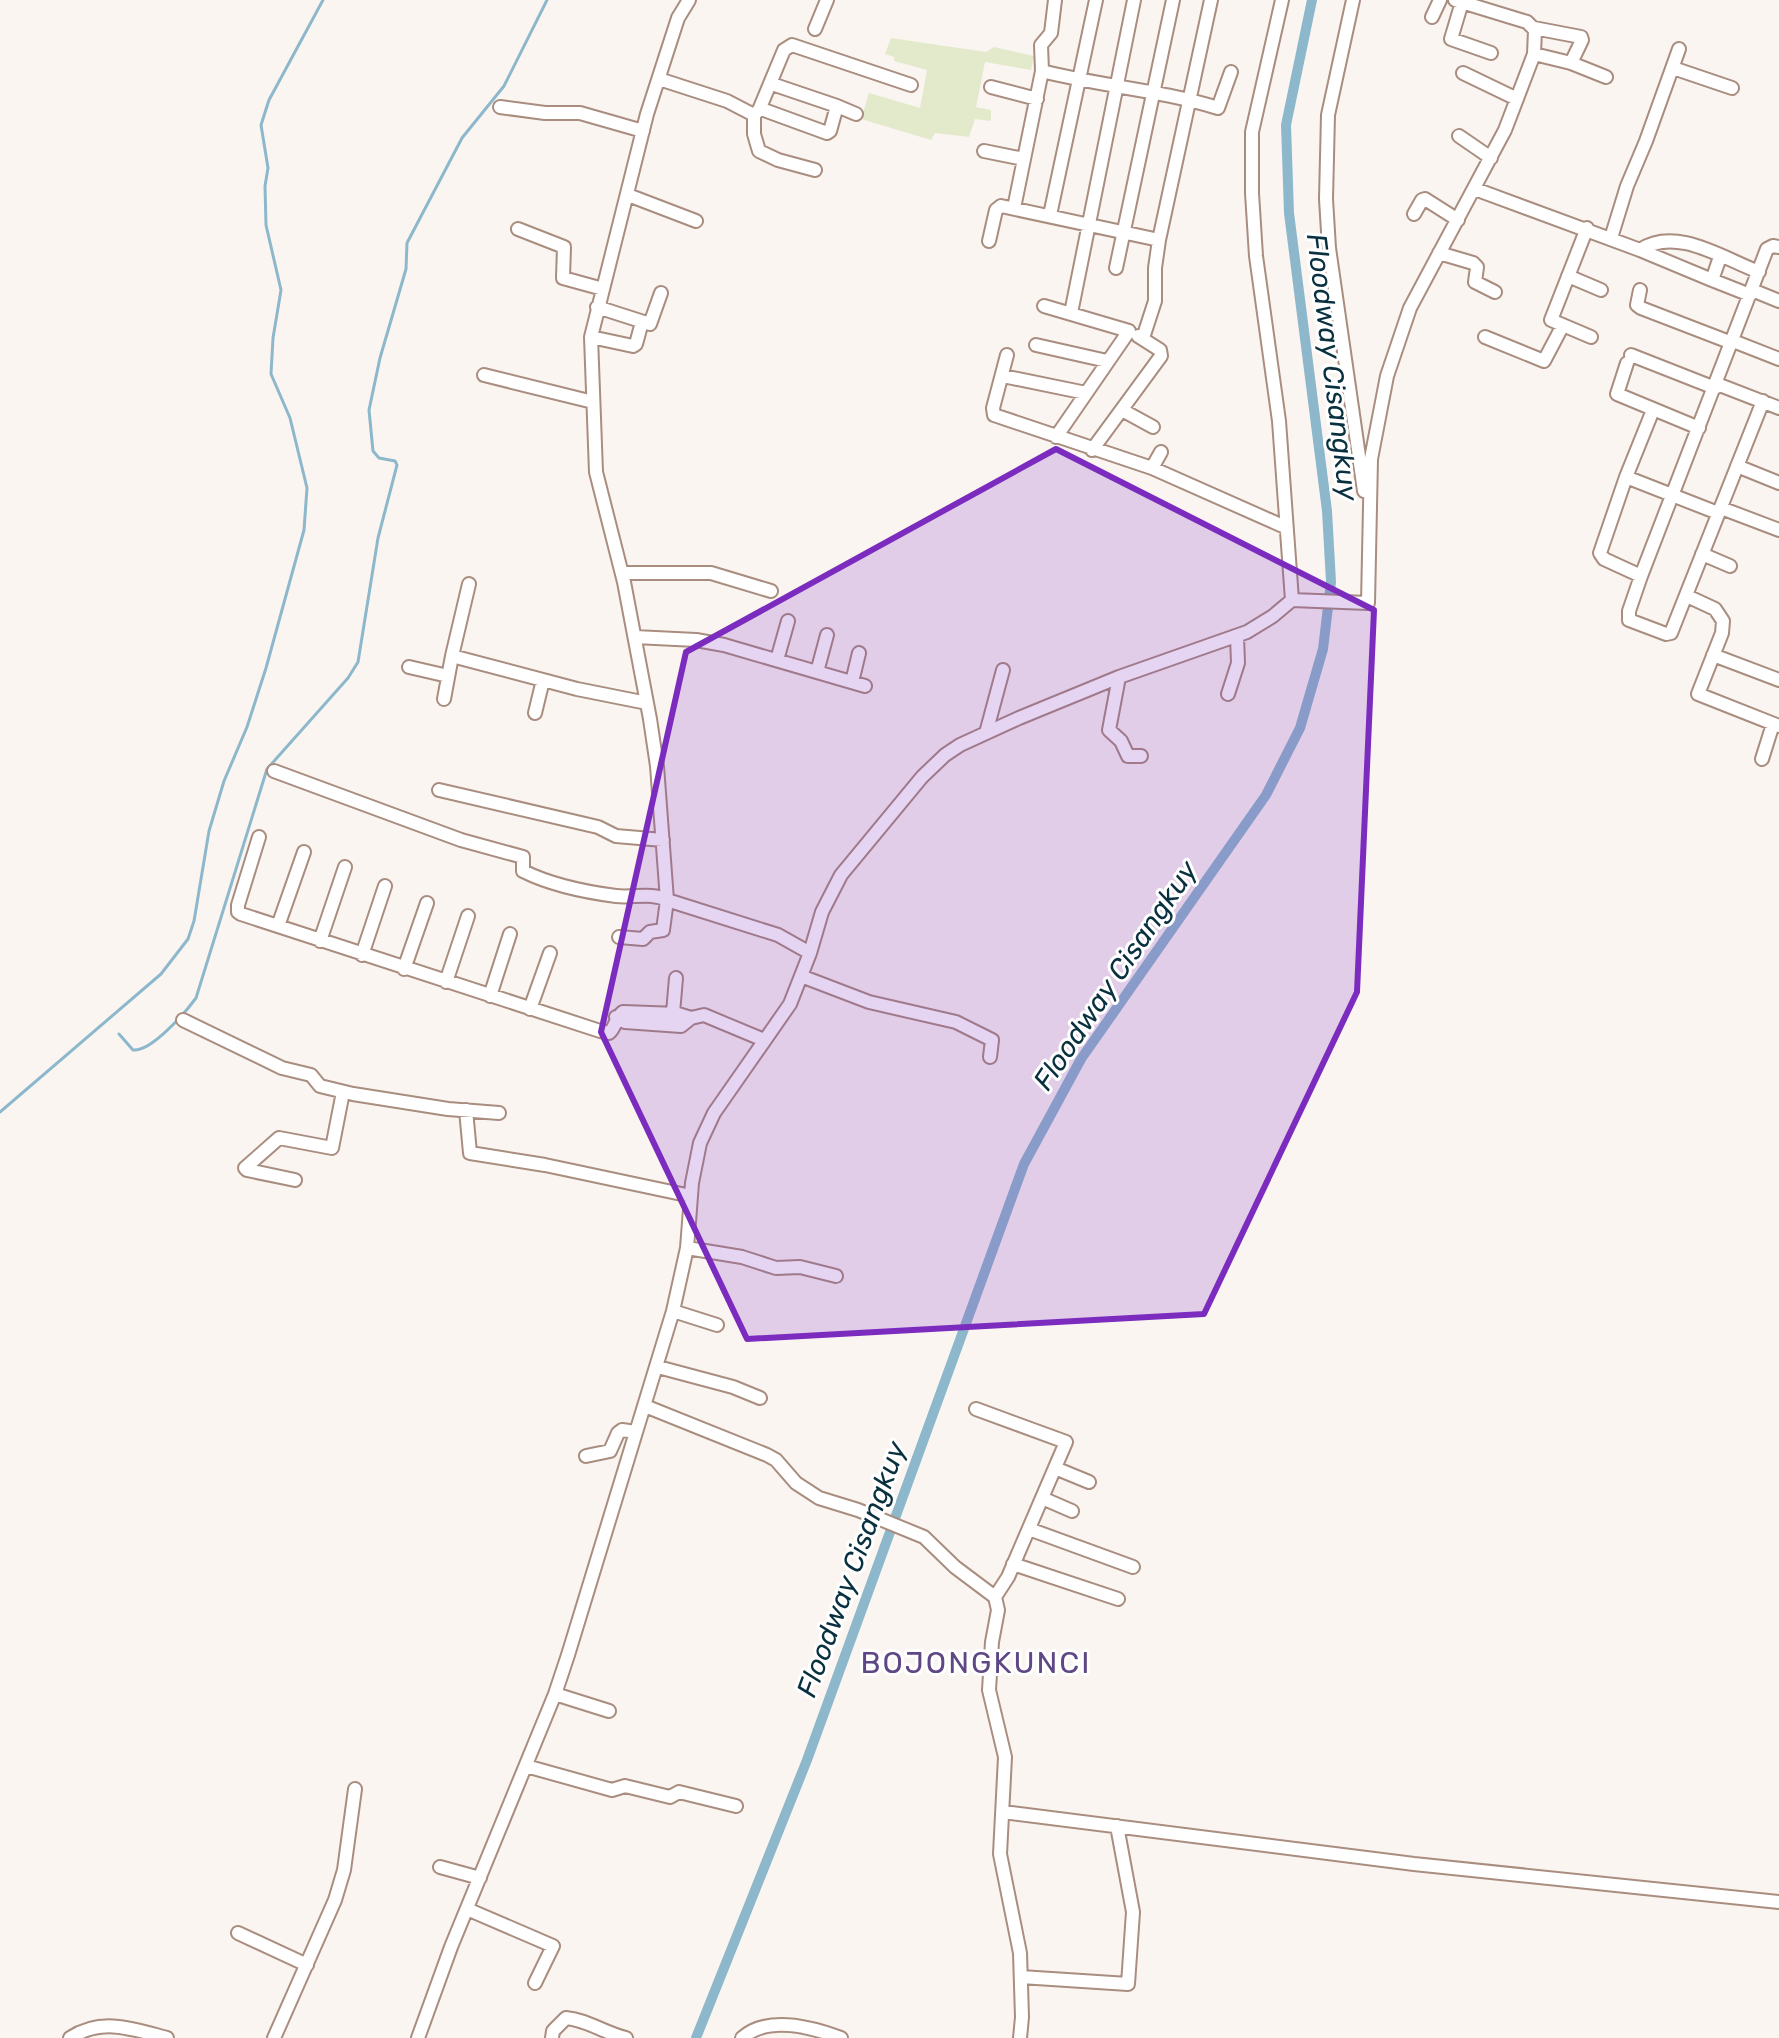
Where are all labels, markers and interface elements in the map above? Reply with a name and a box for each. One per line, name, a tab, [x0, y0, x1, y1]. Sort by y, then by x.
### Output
water label: Floodway Cisangkuy	[1300, 231, 1365, 504]
water label: Floodway Cisangkuy	[1026, 853, 1205, 1096]
water label: Floodway Cisangkuy	[790, 1436, 914, 1701]
district label: BOJONGKUNCI	[860, 1645, 1092, 1681]

